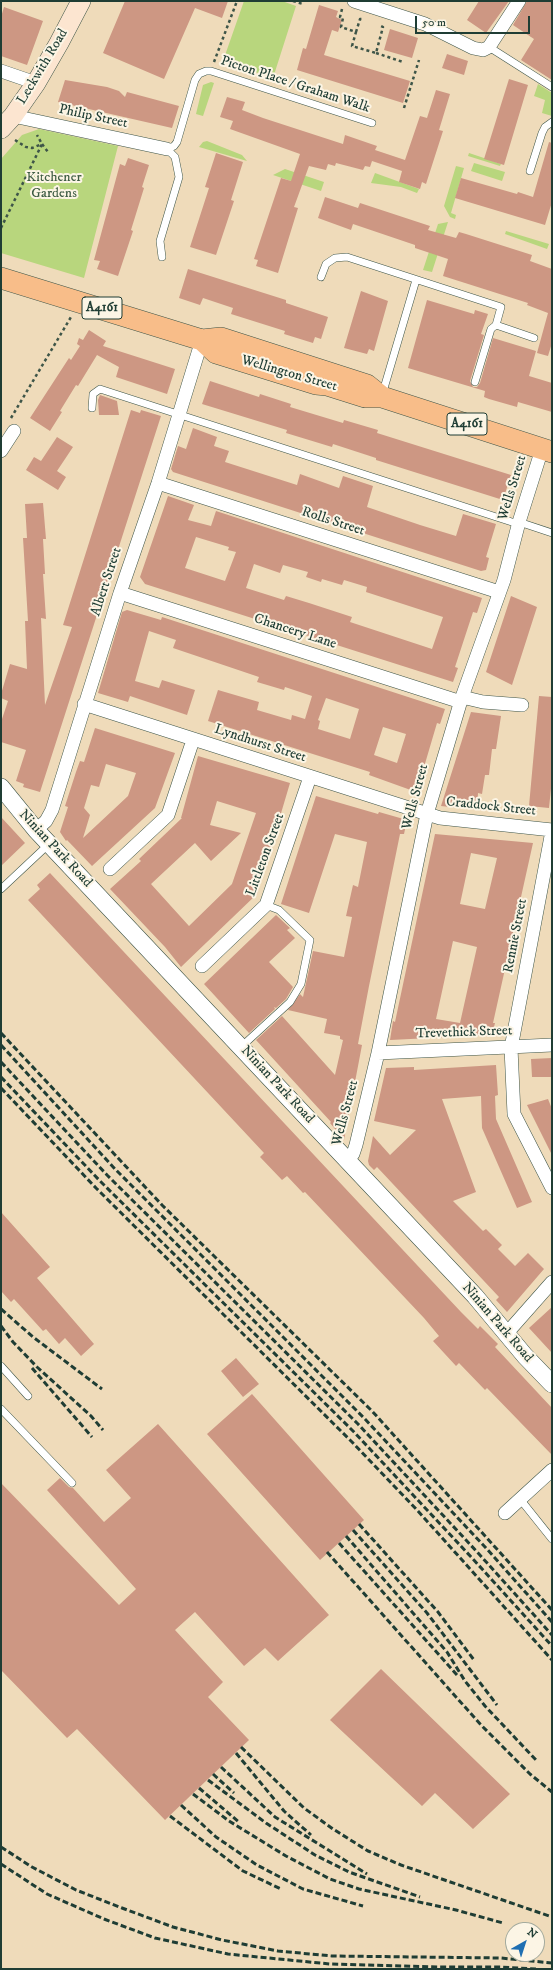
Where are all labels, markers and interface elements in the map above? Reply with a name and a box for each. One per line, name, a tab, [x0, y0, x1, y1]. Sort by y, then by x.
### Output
scale bar	[417, 8, 532, 34]
text: 50 m	[422, 15, 446, 30]
street label: Leckwith Road	[14, 26, 72, 108]
street label: Picton Place / Graham Walk	[218, 53, 372, 117]
street label: Philip Street	[57, 102, 129, 132]
park label: Kitchener Gardens	[26, 170, 82, 202]
road number: A4161	[82, 297, 122, 319]
street label: Wellington Street	[239, 352, 339, 396]
road number: A4161	[447, 413, 487, 435]
street label: Wells Street	[495, 453, 531, 523]
street label: Rolls Street	[299, 504, 367, 540]
street label: Albert Street	[88, 546, 126, 618]
street label: Chancery Lane	[252, 611, 338, 653]
street label: Lyndhurst Street	[212, 721, 308, 767]
street label: Wells Street	[399, 762, 433, 832]
street label: Craddock Street	[445, 794, 537, 820]
street label: Ninian Park Road	[15, 807, 95, 891]
street label: Littleton Street	[243, 811, 289, 899]
street label: Rennie Street	[501, 897, 531, 975]
street label: Trevethick Street	[415, 1023, 513, 1043]
street label: Ninian Park Road	[237, 1043, 317, 1127]
street label: Wells Street	[329, 1078, 363, 1148]
street label: Ninian Park Road	[458, 1280, 536, 1366]
north arrow	[505, 1922, 545, 1962]
text: N	[524, 1925, 540, 1942]

